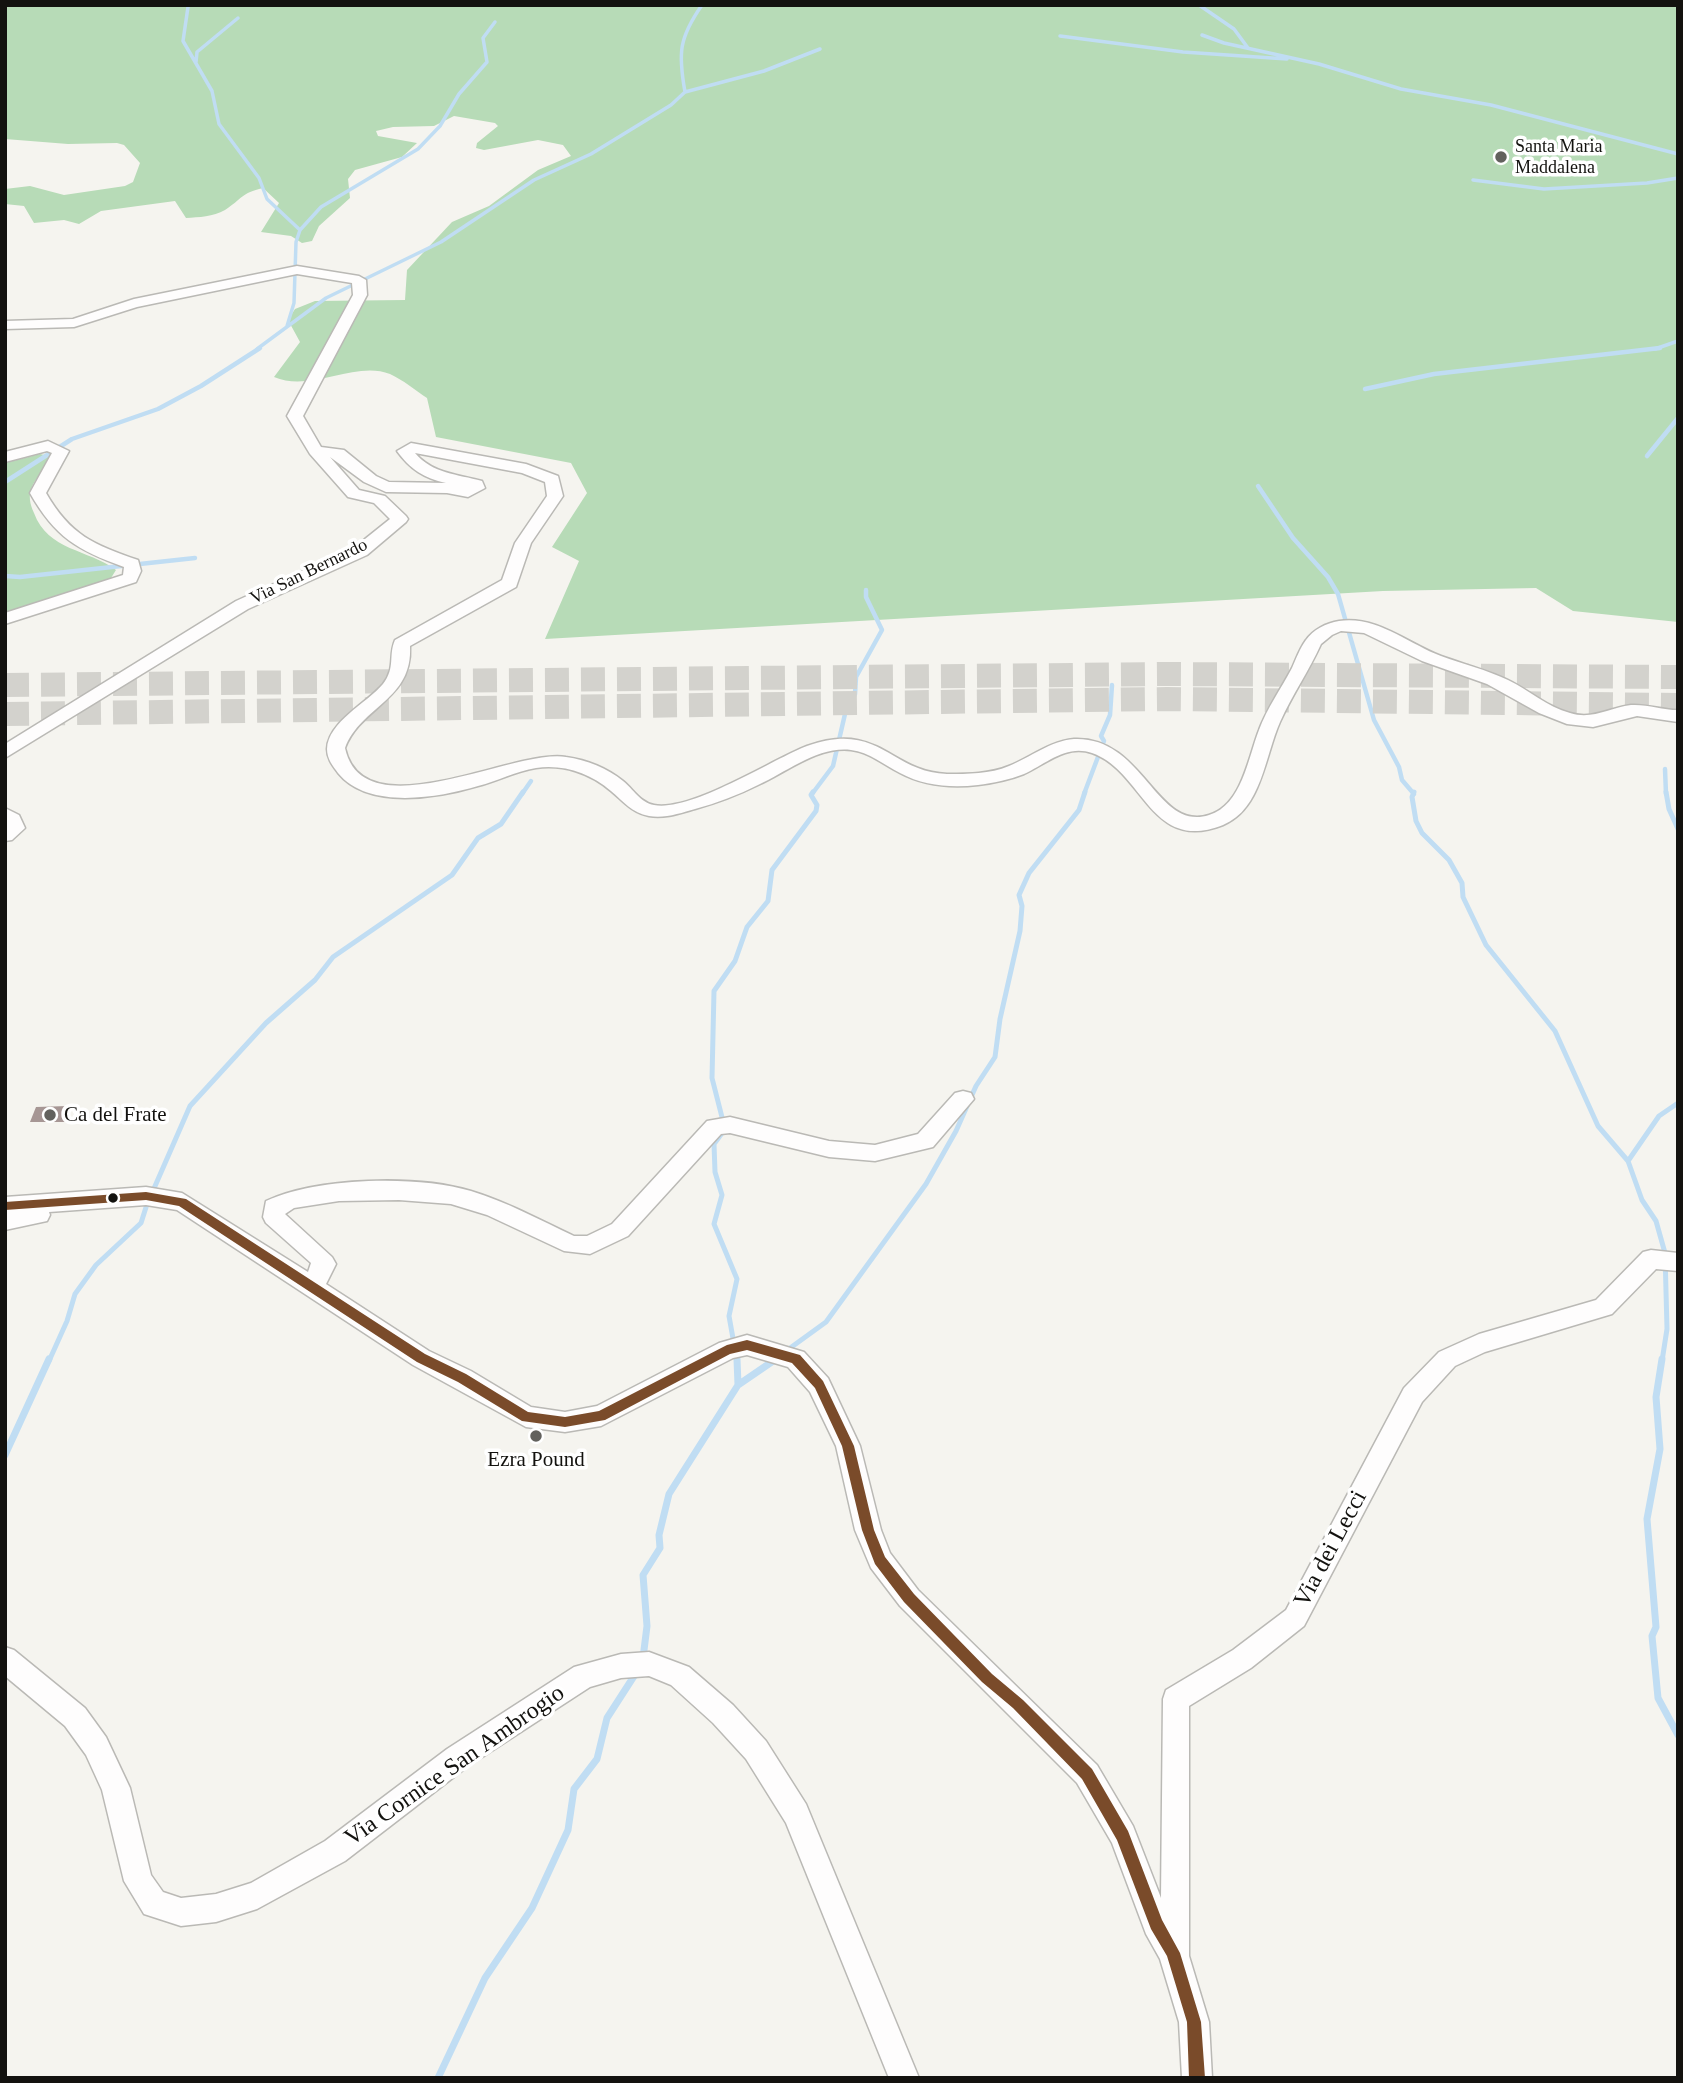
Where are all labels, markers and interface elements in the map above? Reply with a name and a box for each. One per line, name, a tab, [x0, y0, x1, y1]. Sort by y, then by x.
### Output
place label: Santa Maria Maddalena	[1515, 136, 1602, 178]
marker: Santa Maria Maddalena	[1493, 149, 1509, 165]
street label: Via San Bernardo	[247, 534, 371, 610]
place label: Ca del Frate	[64, 1102, 167, 1128]
marker: Ca del Frate	[42, 1107, 58, 1123]
unlabelled marker	[106, 1191, 120, 1205]
marker: Ezra Pound	[528, 1428, 544, 1444]
place label: Ezra Pound	[487, 1447, 585, 1473]
street label: Via dei Lecci	[1288, 1486, 1374, 1612]
street label: Via Cornice San Ambrogio	[339, 1679, 571, 1853]

